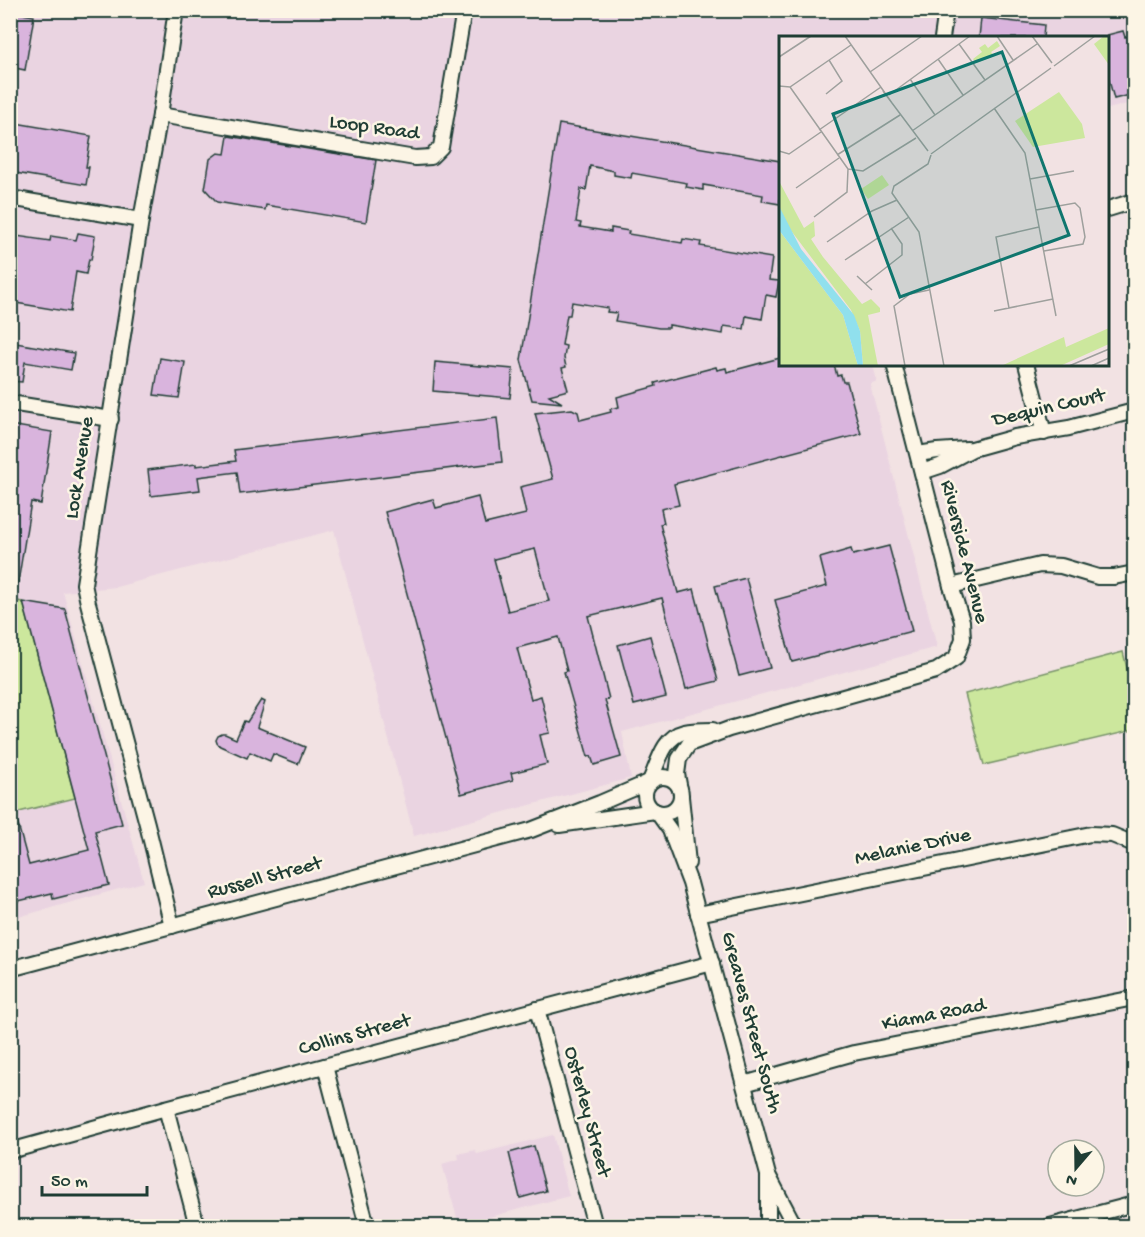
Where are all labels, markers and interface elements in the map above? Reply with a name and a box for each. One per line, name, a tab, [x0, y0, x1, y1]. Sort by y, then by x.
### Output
inset map	[779, 36, 1109, 366]
street label: Loop Road	[327, 110, 422, 148]
street label: Dequin Court	[988, 383, 1110, 435]
street label: Lock Avenue	[61, 414, 102, 521]
street label: Riverside Avenue	[933, 478, 993, 627]
street label: Melanie Drive	[853, 823, 974, 872]
street label: Russell Street	[205, 851, 327, 906]
street label: Greaves Street South	[714, 929, 786, 1117]
street label: Kiama Road	[880, 993, 990, 1038]
street label: Collins Street	[296, 1008, 416, 1063]
street label: Osterley Street	[557, 1044, 616, 1182]
north arrow	[1046, 1138, 1106, 1198]
scale bar	[42, 1159, 147, 1197]
text: N	[1063, 1168, 1080, 1190]
text: 50 m	[51, 1172, 88, 1193]

